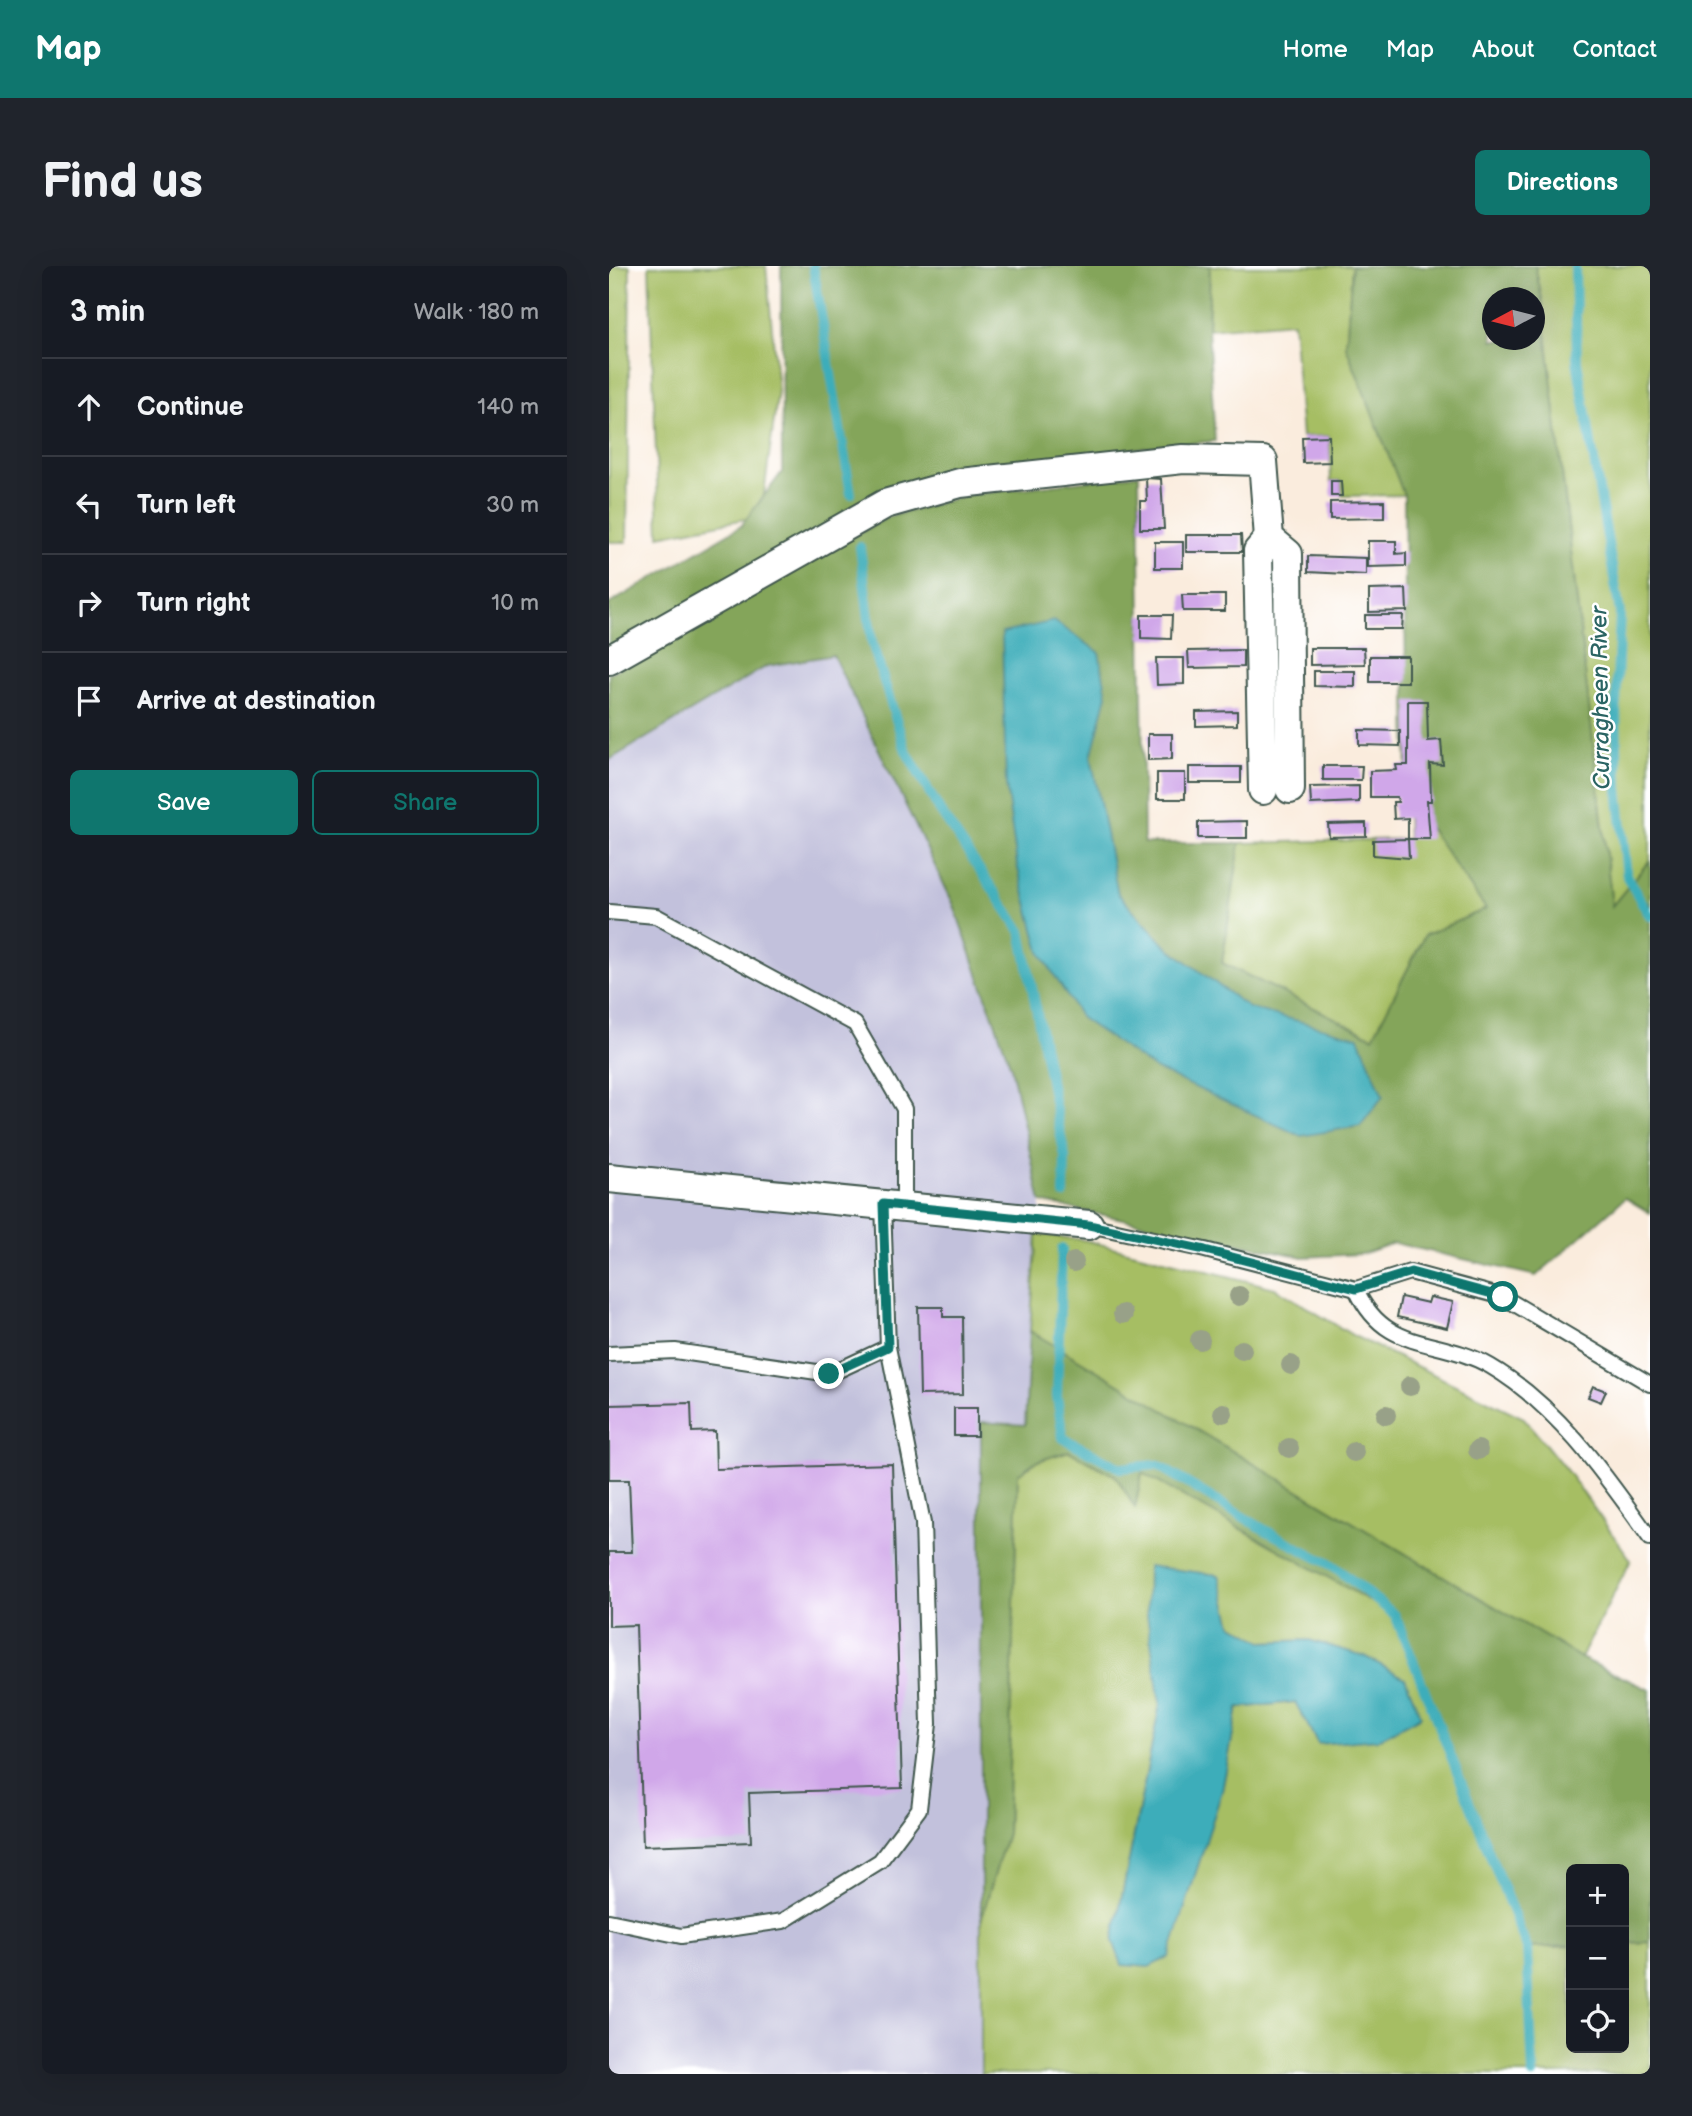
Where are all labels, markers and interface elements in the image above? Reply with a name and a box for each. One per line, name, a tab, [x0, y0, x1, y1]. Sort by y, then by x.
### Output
text: Map	[35, 29, 101, 69]
text: Home	[1283, 35, 1348, 64]
text: Map	[1386, 35, 1434, 64]
text: About	[1472, 35, 1534, 64]
text: Contact	[1572, 35, 1657, 64]
button: Directions	[1475, 150, 1650, 215]
text: Find us	[42, 153, 203, 212]
north arrow	[1482, 287, 1545, 350]
text: 3 min	[70, 294, 145, 330]
text: Walk · 180 m	[414, 298, 539, 326]
icon: ahead	[70, 388, 108, 426]
text: Continue	[137, 392, 244, 423]
text: 140 m	[477, 393, 539, 421]
icon: left	[70, 486, 108, 524]
text: Turn left	[137, 490, 236, 521]
text: 30 m	[486, 491, 539, 519]
icon: right	[70, 584, 108, 622]
text: Turn right	[137, 588, 250, 619]
text: 10 m	[491, 589, 539, 617]
water label: Curragheen River	[1585, 604, 1617, 790]
icon: arrive	[70, 682, 108, 720]
text: Arrive at destination	[137, 686, 376, 717]
button: Save	[70, 770, 298, 835]
button: Share	[312, 770, 539, 835]
route start	[1487, 1281, 1518, 1312]
route end	[813, 1358, 844, 1389]
map controls	[1566, 1864, 1629, 2053]
button: +	[1566, 1864, 1629, 1927]
button: −	[1566, 1927, 1629, 1990]
button: locate	[1566, 1990, 1629, 2053]

